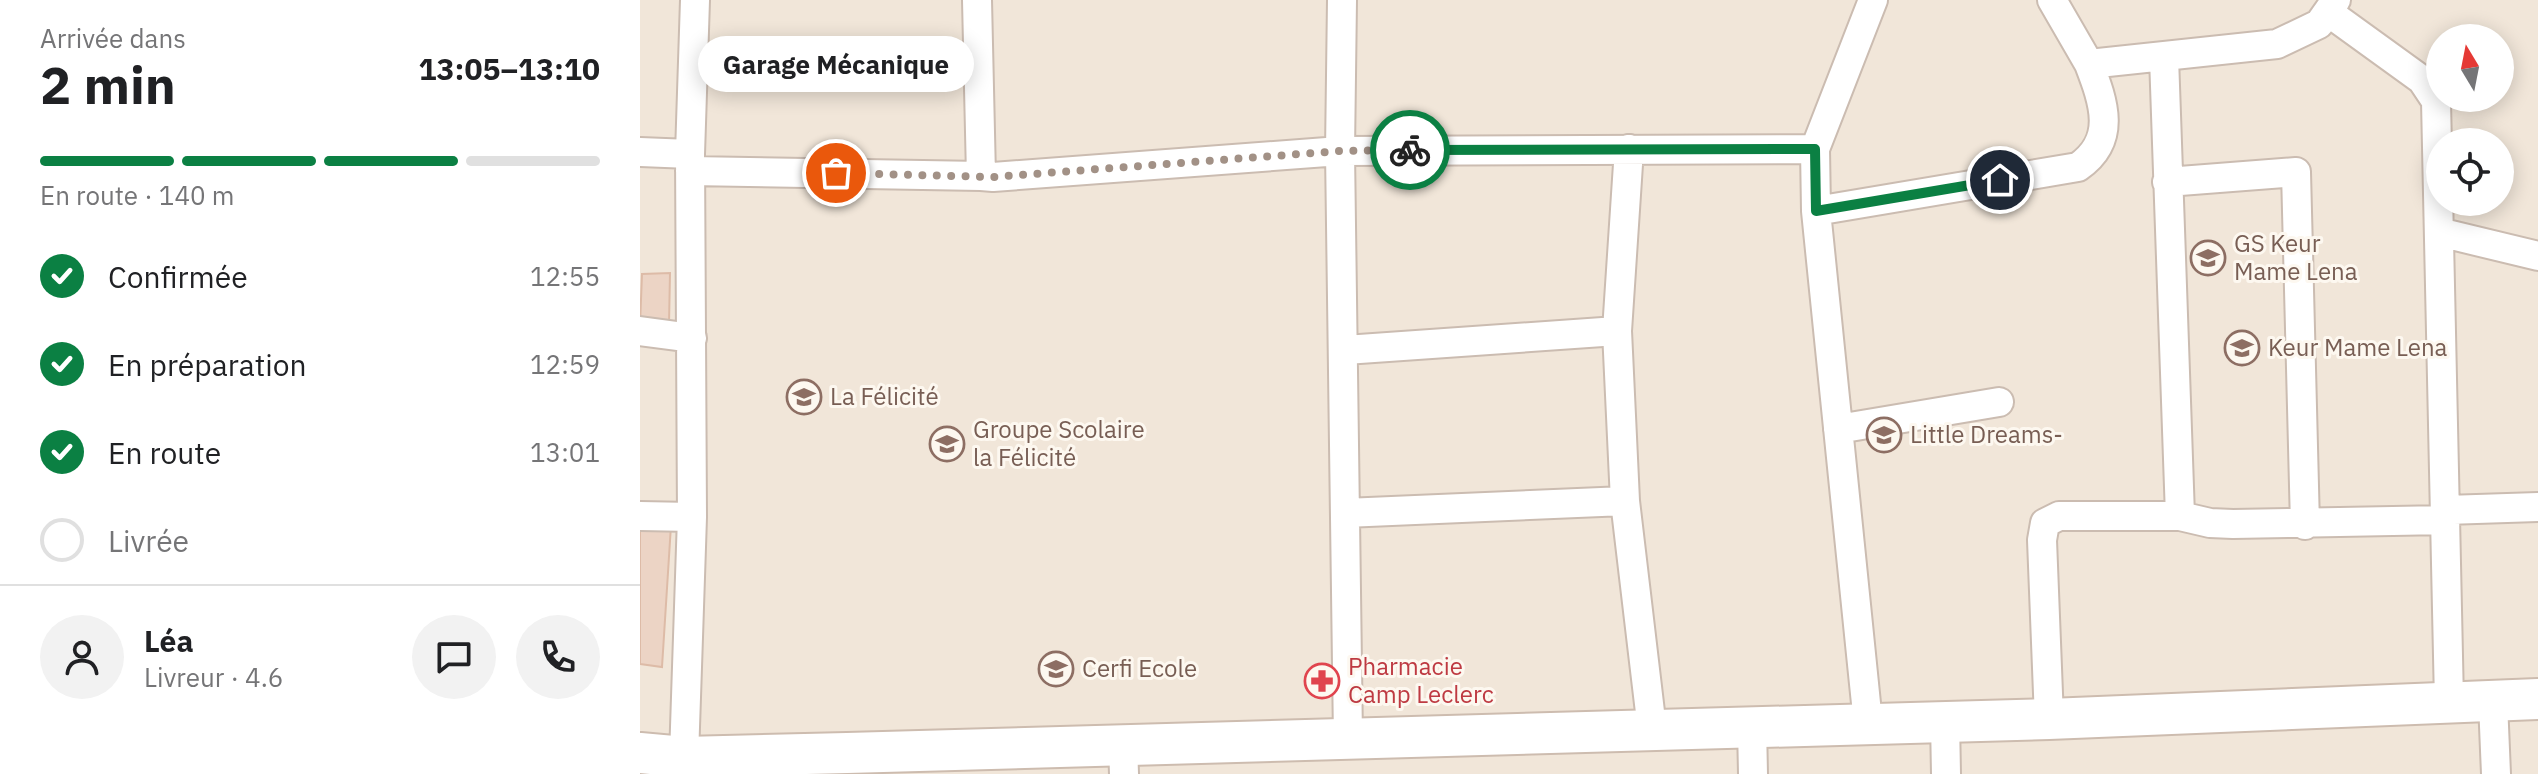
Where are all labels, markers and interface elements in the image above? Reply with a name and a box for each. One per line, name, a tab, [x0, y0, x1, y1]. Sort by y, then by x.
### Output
text: Arrivée dans	[40, 21, 186, 55]
north arrow	[2426, 24, 2514, 112]
map controls	[2426, 24, 2514, 216]
callout: Garage Mécanique	[698, 37, 974, 93]
text: Garage Mécanique	[723, 47, 949, 81]
text: 13:05–13:10	[419, 49, 600, 88]
text: 2 min	[40, 51, 176, 118]
courier	[1370, 110, 1450, 190]
icon: bike	[1388, 128, 1432, 172]
button: locate	[2426, 128, 2514, 216]
pin	[802, 139, 870, 207]
pin	[1966, 146, 2034, 214]
icon: bag	[814, 151, 858, 195]
icon: home	[1978, 158, 2022, 202]
text: En route · 140 m	[40, 178, 234, 212]
place label: GS Keur Mame Lena	[2234, 227, 2358, 287]
school or university icon: GS Keur Mame Lena	[2189, 239, 2227, 277]
icon: check	[40, 254, 84, 298]
text: Confirmée	[108, 257, 248, 296]
text: 12:55	[530, 259, 600, 293]
school or university icon: Keur Mame Lena	[2223, 329, 2261, 367]
place label: Keur Mame Lena	[2268, 331, 2448, 363]
icon: check	[40, 342, 84, 386]
text: En préparation	[108, 345, 307, 384]
text: 12:59	[530, 347, 600, 381]
school or university icon: La Félicité	[785, 378, 823, 416]
place label: La Félicité	[830, 380, 939, 412]
place label: Groupe Scolaire la Félicité	[973, 413, 1145, 473]
school or university icon: Little Dreams-	[1865, 416, 1903, 454]
place label: Little Dreams-	[1910, 418, 2063, 450]
school or university icon: Groupe Scolaire la Félicité	[928, 425, 966, 463]
icon: check	[40, 430, 84, 474]
text: En route	[108, 433, 221, 472]
text: 13:01	[530, 435, 600, 469]
text: Livrée	[108, 521, 189, 560]
button: person	[40, 615, 124, 699]
button: chat	[412, 615, 496, 699]
button: phone	[516, 615, 600, 699]
text: Léa	[144, 621, 194, 660]
school or university icon: Cerfi Ecole	[1037, 650, 1075, 688]
place label: Pharmacie Camp Leclerc	[1348, 650, 1494, 710]
place label: Cerfi Ecole	[1082, 652, 1197, 684]
text: Livreur · 4.6	[144, 660, 283, 694]
pharmacy icon: Pharmacie Camp Leclerc	[1303, 662, 1341, 700]

